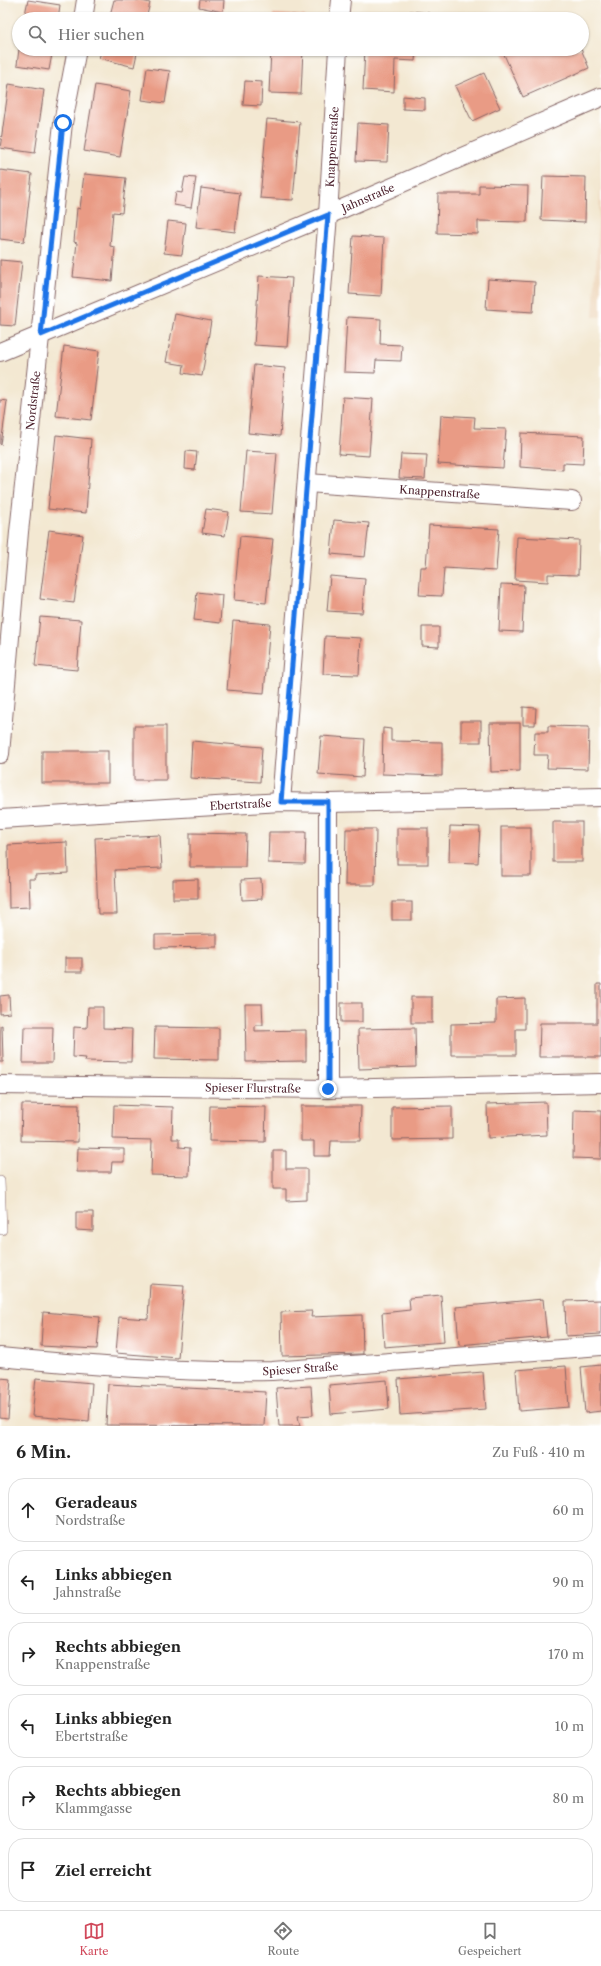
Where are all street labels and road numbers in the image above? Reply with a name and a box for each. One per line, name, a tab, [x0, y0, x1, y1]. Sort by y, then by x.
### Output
street label: Knappenstraße	[323, 106, 342, 188]
street label: Jahnstraße	[338, 180, 397, 216]
street label: Nordstraße	[23, 370, 43, 431]
street label: Knappenstraße	[399, 482, 480, 502]
street label: Ebertstraße	[209, 796, 272, 813]
street label: Spieser Flurstraße	[205, 1081, 301, 1096]
street label: Spieser Straße	[262, 1359, 339, 1378]

